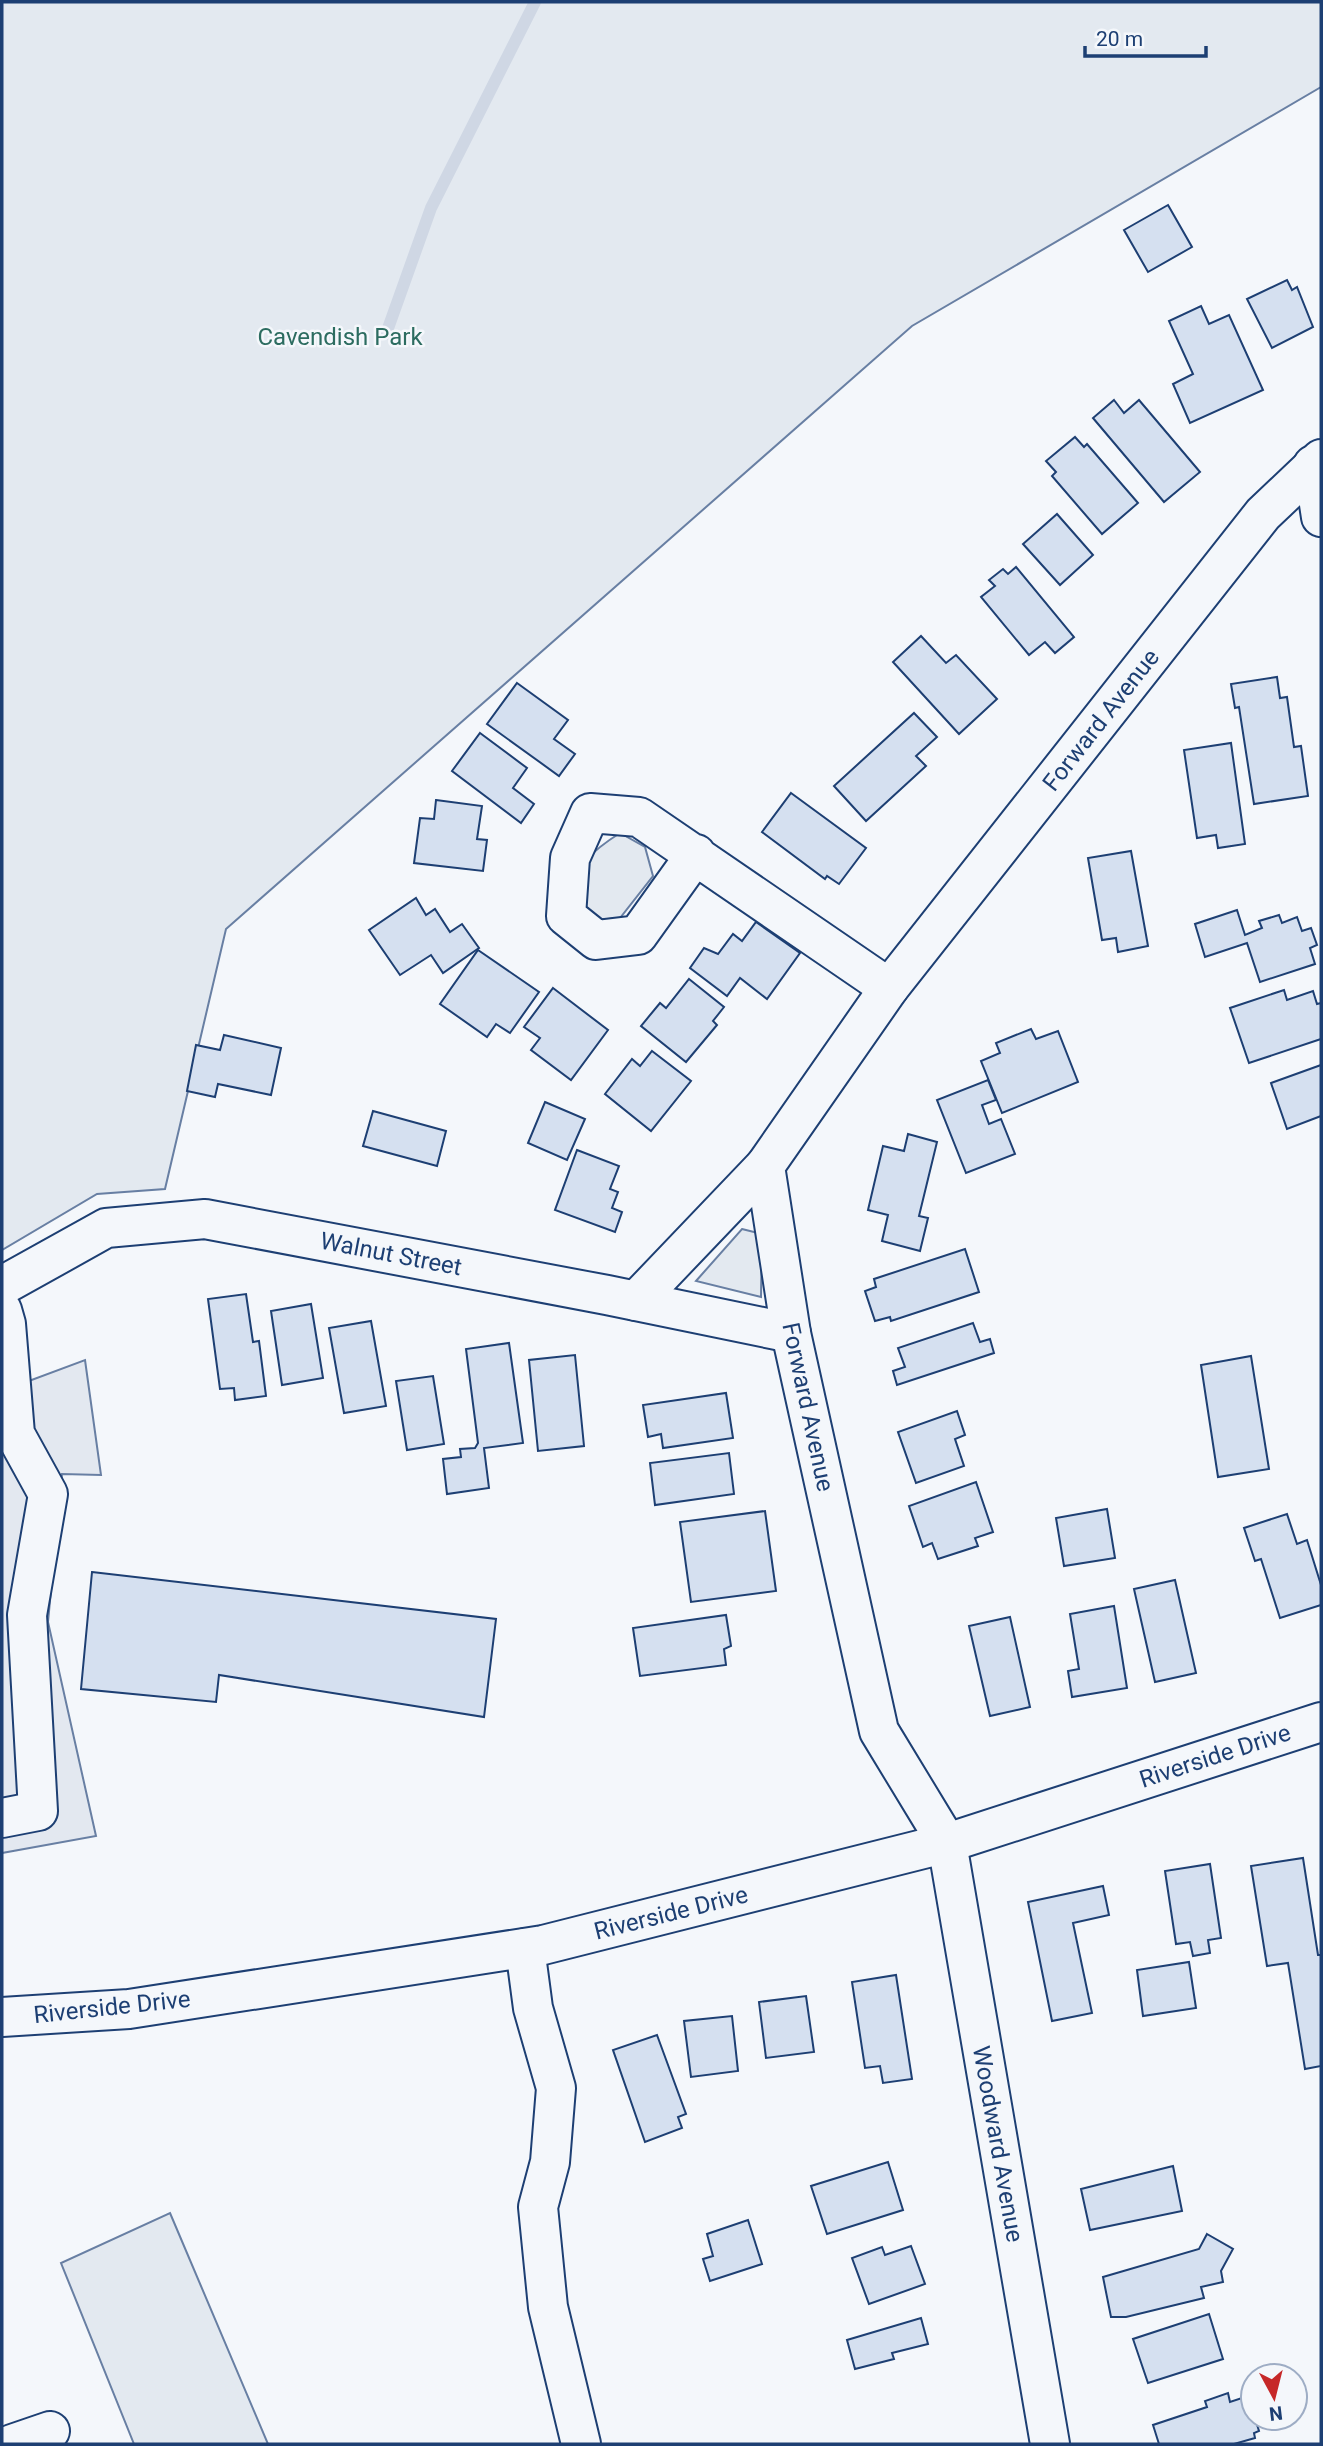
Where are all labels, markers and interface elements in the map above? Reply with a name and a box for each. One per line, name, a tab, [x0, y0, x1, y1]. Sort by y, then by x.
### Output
scale bar	[1085, 14, 1206, 58]
text: 20 m	[1096, 27, 1143, 51]
park label: Cavendish Park	[257, 323, 423, 351]
street label: Forward Avenue	[1037, 644, 1165, 796]
street label: Walnut Street	[318, 1227, 464, 1281]
street label: Forward Avenue	[776, 1320, 840, 1494]
street label: Riverside Drive	[1136, 1718, 1294, 1794]
street label: Riverside Drive	[591, 1880, 751, 1946]
street label: Riverside Drive	[32, 1985, 192, 2029]
street label: Woodward Avenue	[967, 2044, 1029, 2244]
north arrow	[1239, 2362, 1309, 2432]
text: N	[1268, 2401, 1284, 2426]

